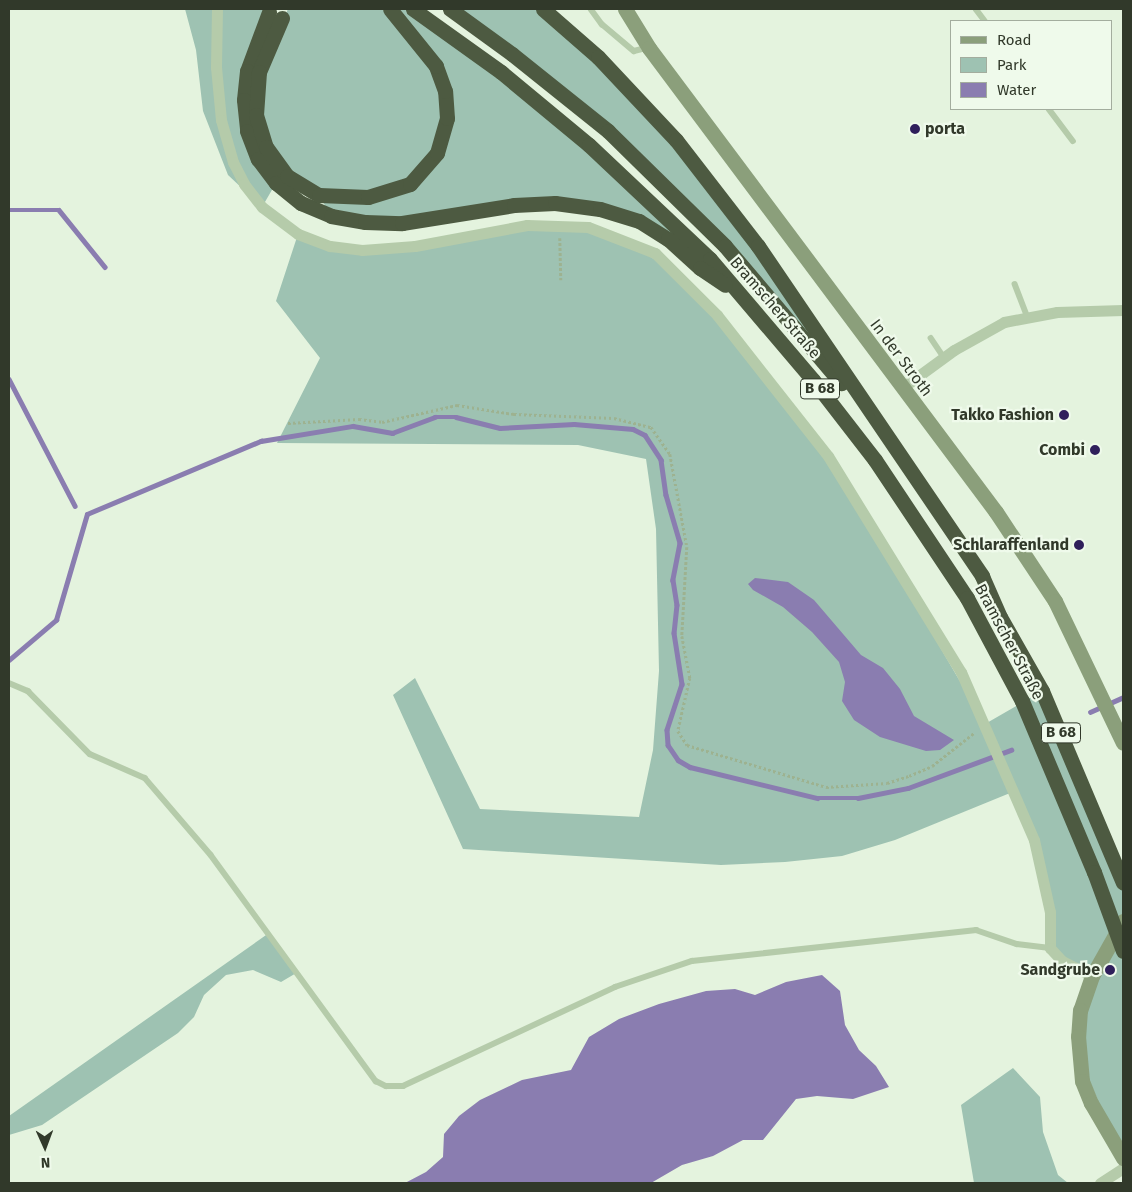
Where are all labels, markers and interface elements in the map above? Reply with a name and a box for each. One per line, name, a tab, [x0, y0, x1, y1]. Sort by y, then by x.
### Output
legend	[950, 20, 1112, 110]
text: Road	[997, 31, 1032, 49]
text: Park	[997, 56, 1027, 74]
text: Water	[997, 81, 1036, 99]
place label: porta	[925, 119, 965, 139]
marker: porta	[909, 123, 921, 135]
street label: Bramscher Straße	[726, 253, 824, 363]
street label: In der Stroth	[866, 316, 936, 400]
road number: B 68	[800, 376, 840, 402]
place label: Takko Fashion	[951, 405, 1054, 425]
marker: Takko Fashion	[1058, 409, 1070, 421]
place label: Combi	[1039, 440, 1085, 460]
marker: Combi	[1089, 444, 1101, 456]
place label: Schlaraffenland	[953, 535, 1069, 555]
marker: Schlaraffenland	[1073, 539, 1085, 551]
street label: Bramscher Straße	[970, 581, 1048, 703]
road number: B 68	[1041, 720, 1081, 746]
place label: Sandgrube	[1020, 960, 1100, 980]
marker: Sandgrube	[1104, 964, 1116, 976]
north arrow	[20, 1122, 70, 1172]
text: N	[41, 1154, 50, 1171]

